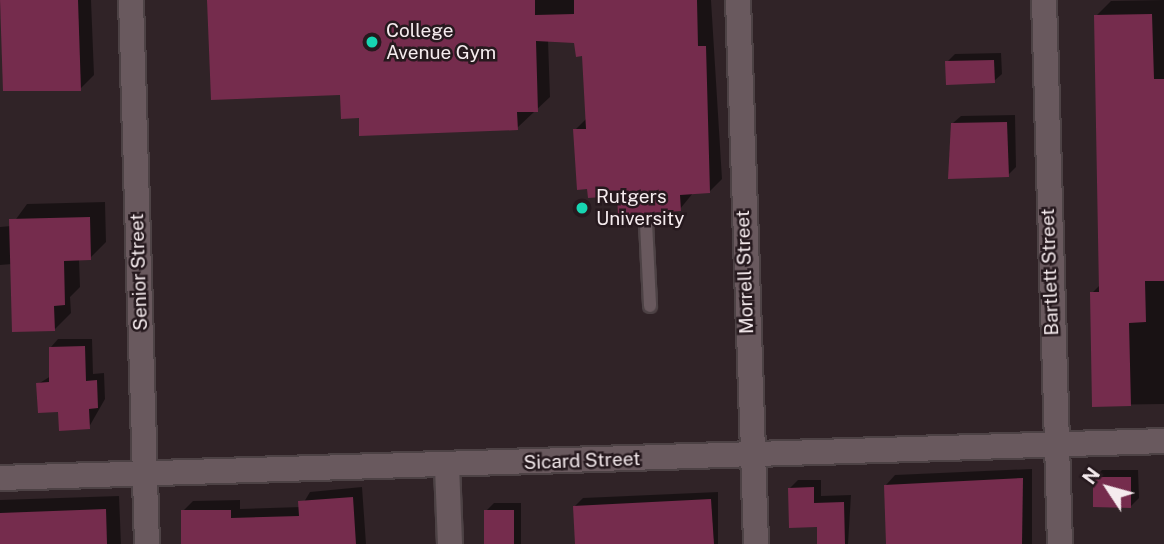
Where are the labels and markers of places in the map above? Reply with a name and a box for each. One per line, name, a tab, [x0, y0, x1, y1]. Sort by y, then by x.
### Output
place label: College Avenue Gym	[386, 20, 496, 64]
marker: College Avenue Gym	[364, 34, 380, 50]
place label: Rutgers University	[596, 186, 684, 230]
marker: Rutgers University	[574, 200, 590, 216]

